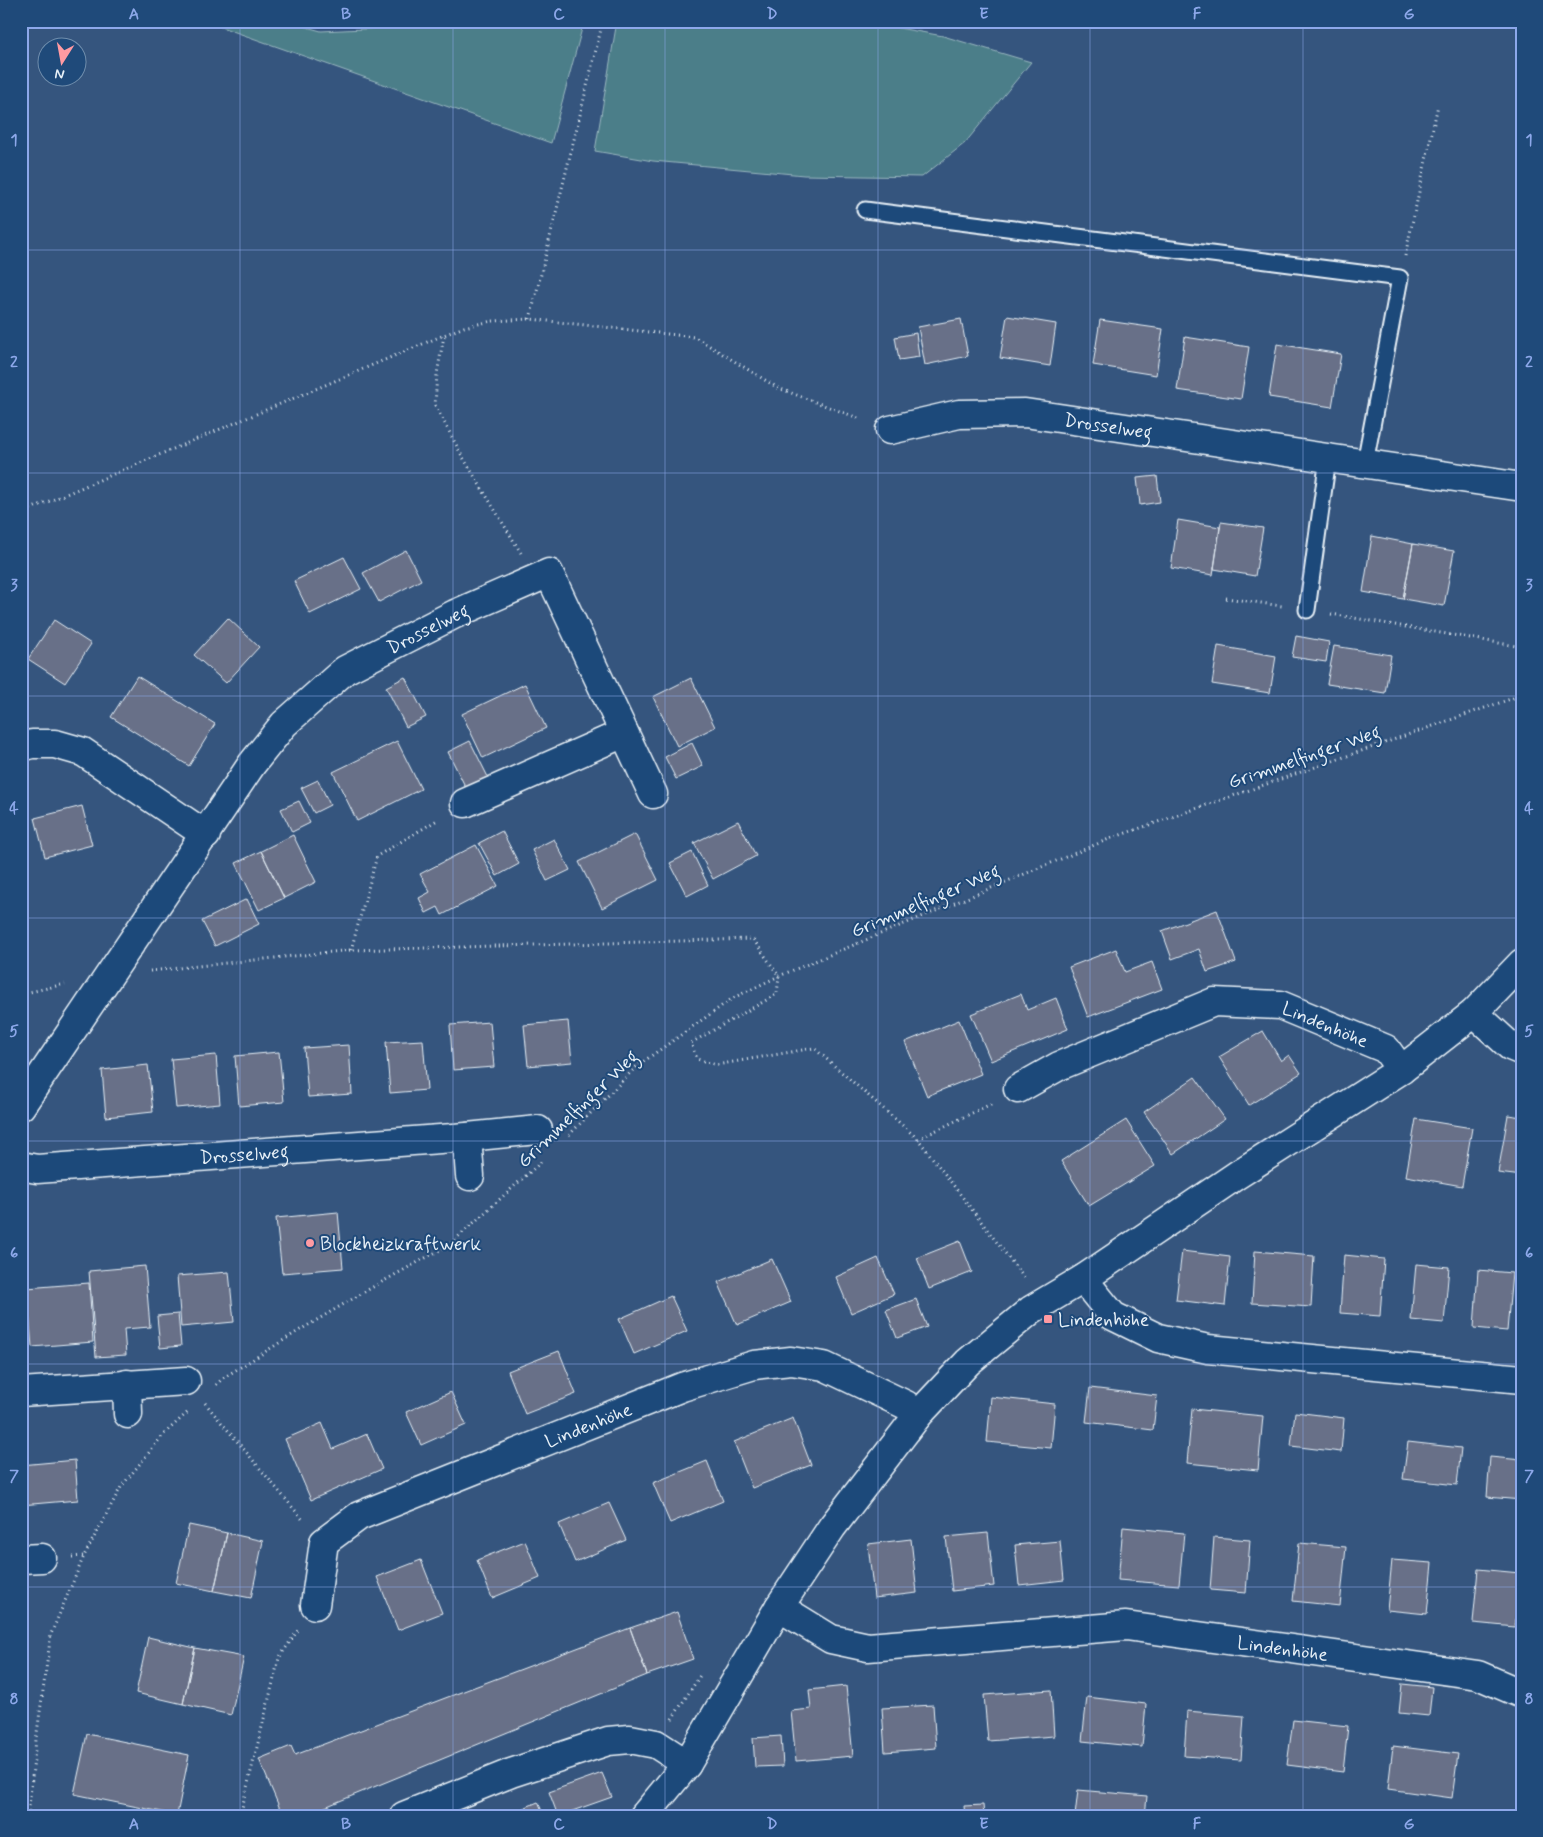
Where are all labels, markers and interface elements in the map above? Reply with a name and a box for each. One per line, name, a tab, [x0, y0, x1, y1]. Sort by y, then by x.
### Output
text: A	[129, 4, 139, 25]
text: B	[341, 4, 351, 25]
text: C	[553, 4, 565, 25]
text: D	[766, 4, 778, 25]
text: E	[979, 4, 989, 25]
text: F	[1193, 4, 1202, 25]
text: G	[1404, 4, 1415, 25]
north arrow	[38, 38, 88, 88]
text: N	[53, 64, 66, 84]
text: 1	[10, 130, 18, 151]
text: 1	[1525, 130, 1533, 151]
text: 2	[10, 352, 18, 373]
text: 2	[1525, 352, 1533, 373]
street label: Drosselweg	[1062, 408, 1154, 449]
text: 3	[10, 575, 18, 596]
text: 3	[1525, 575, 1533, 596]
street label: Drosselweg	[383, 598, 474, 661]
street label: Grimmelfinger Weg	[1225, 720, 1385, 798]
text: 4	[9, 798, 19, 819]
text: 4	[1524, 798, 1534, 819]
street label: Grimmelfinger Weg	[847, 859, 1005, 947]
street label: Lindenhöhe	[1278, 996, 1372, 1054]
text: 5	[9, 1021, 19, 1042]
text: 5	[1524, 1021, 1534, 1042]
street label: Grimmelfinger Weg	[512, 1045, 646, 1176]
street label: Drosselweg	[199, 1139, 290, 1171]
place label: Blockheizkraftwerk	[320, 1232, 482, 1257]
marker: Blockheizkraftwerk	[304, 1237, 316, 1249]
text: 6	[10, 1243, 18, 1264]
text: 6	[1525, 1243, 1533, 1264]
place label: Lindenhöhe	[1058, 1308, 1149, 1333]
marker: Lindenhöhe	[1042, 1313, 1054, 1325]
street label: Lindenhöhe	[542, 1397, 636, 1454]
text: 7	[9, 1466, 19, 1487]
text: 7	[1524, 1466, 1534, 1487]
street label: Lindenhöhe	[1236, 1631, 1329, 1668]
text: 8	[9, 1689, 19, 1710]
text: 8	[1524, 1689, 1534, 1710]
text: A	[129, 1814, 139, 1835]
text: B	[341, 1814, 351, 1835]
text: C	[553, 1814, 565, 1835]
text: D	[766, 1814, 778, 1835]
text: E	[979, 1814, 989, 1835]
text: F	[1193, 1814, 1202, 1835]
text: G	[1404, 1814, 1415, 1835]

